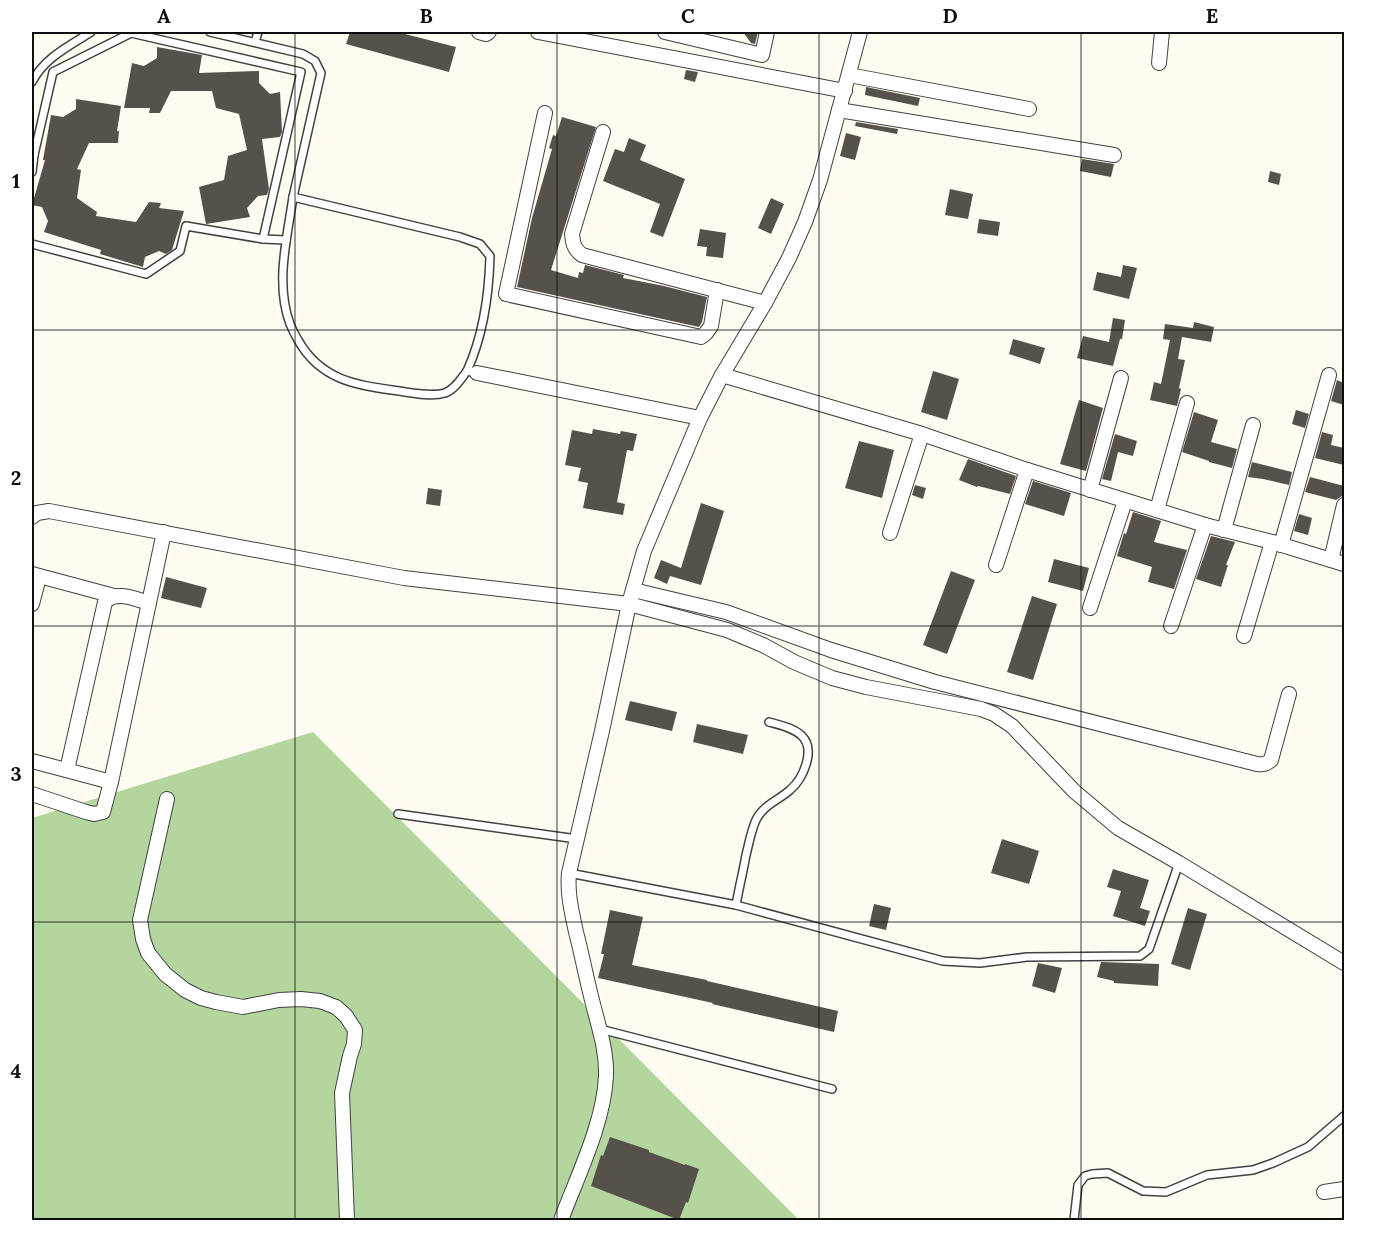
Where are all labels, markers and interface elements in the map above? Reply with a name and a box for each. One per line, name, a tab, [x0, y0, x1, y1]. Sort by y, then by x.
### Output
text: A	[157, 3, 171, 28]
text: B	[419, 3, 433, 28]
text: C	[681, 3, 695, 28]
text: D	[942, 3, 958, 28]
text: E	[1206, 3, 1218, 28]
text: 1	[12, 168, 20, 193]
text: 2	[11, 465, 21, 490]
text: 3	[10, 761, 22, 786]
text: 4	[11, 1058, 22, 1083]

